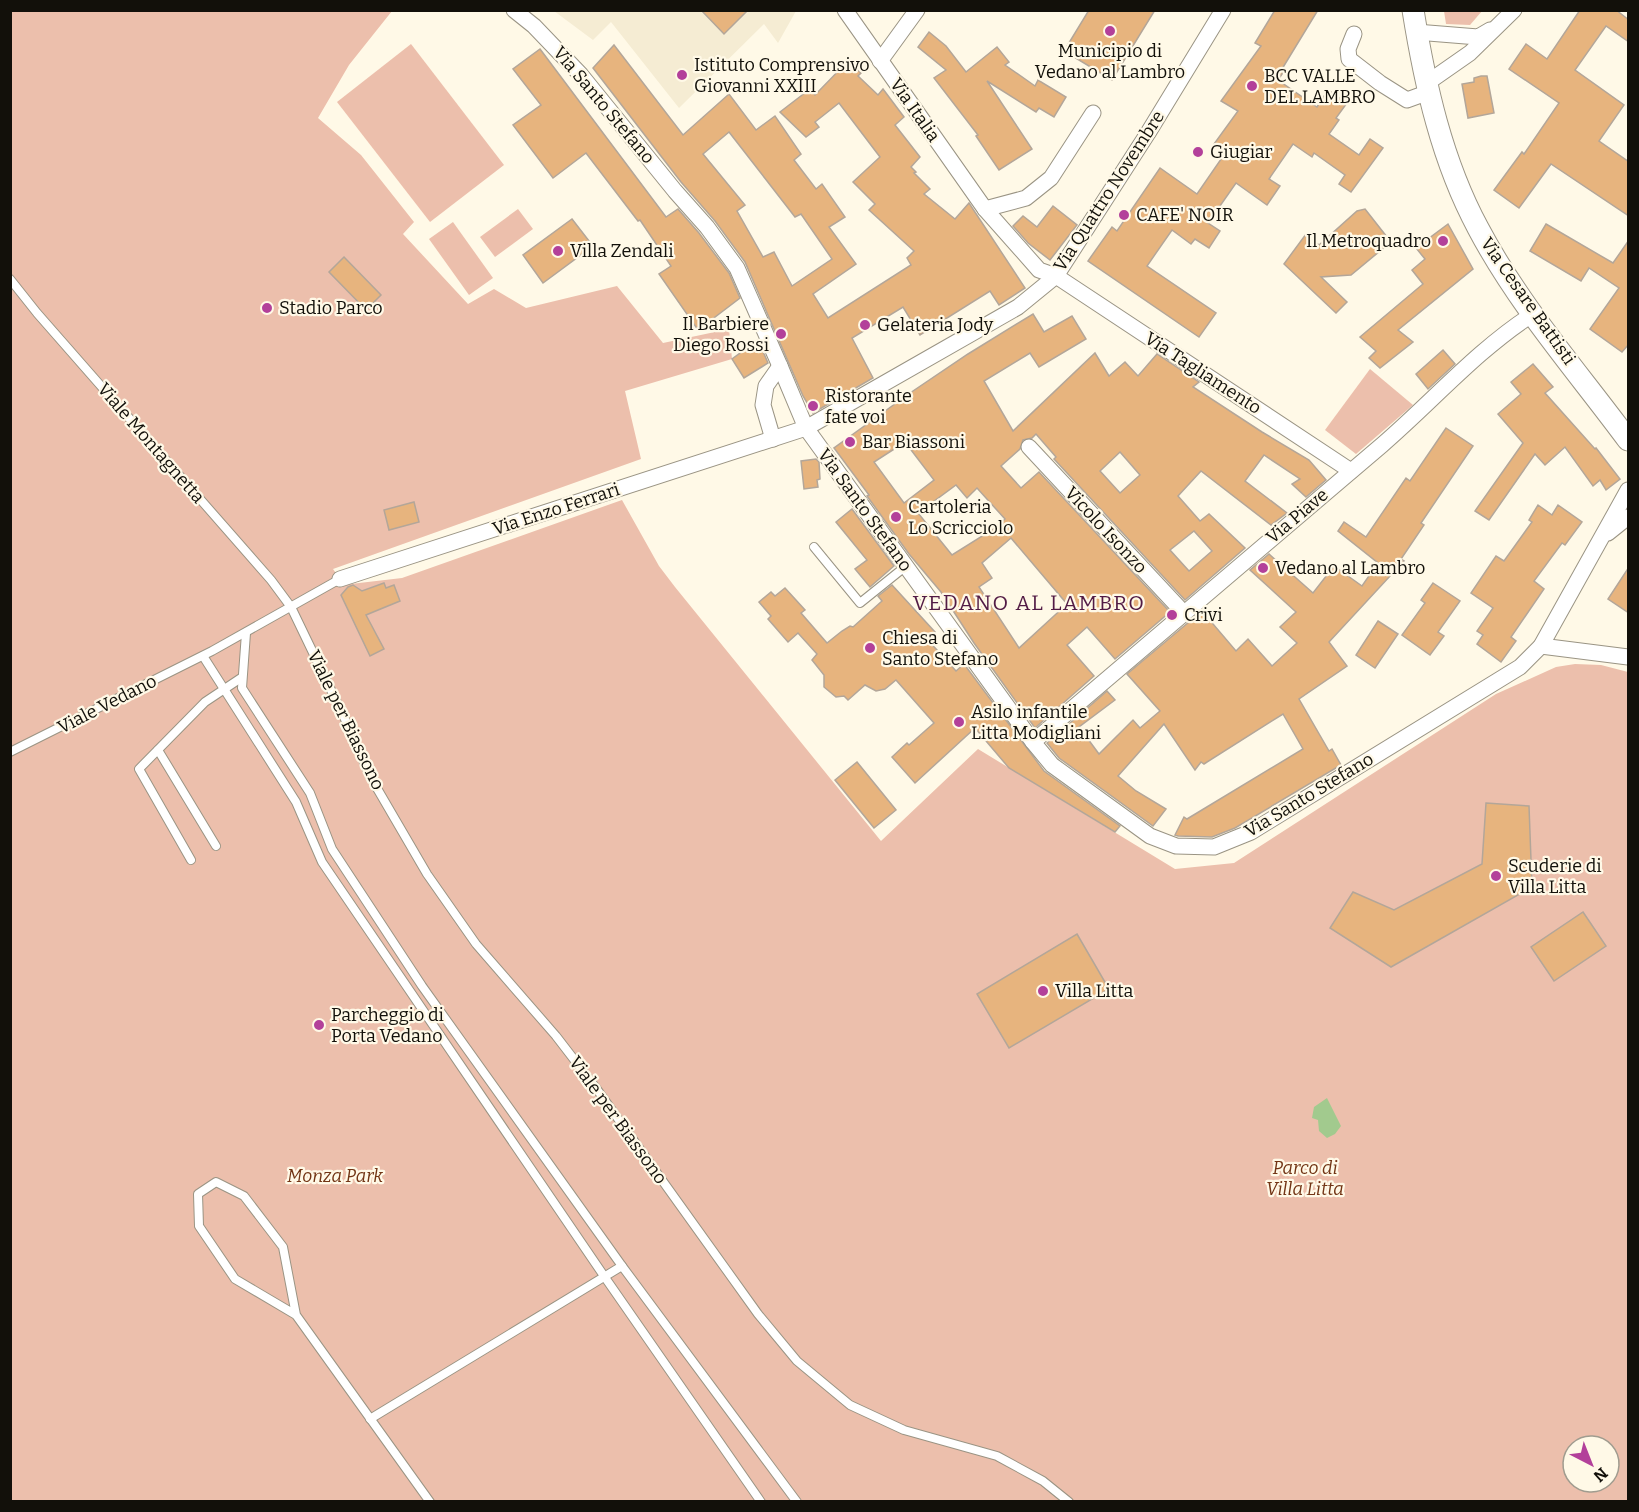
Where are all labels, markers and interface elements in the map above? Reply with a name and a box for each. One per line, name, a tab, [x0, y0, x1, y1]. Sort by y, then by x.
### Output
marker: Municipio di Vedano al Lambro	[1103, 24, 1117, 38]
place label: Municipio di Vedano al Lambro	[1035, 40, 1185, 83]
street label: Via Santo Stefano	[548, 42, 660, 168]
place label: Istituto Comprensivo Giovanni XXIII	[694, 54, 870, 97]
place label: BCC VALLE DEL LAMBRO	[1264, 65, 1376, 108]
marker: Istituto Comprensivo Giovanni XXIII	[675, 68, 689, 82]
street label: Via Italia	[885, 74, 945, 146]
marker: BCC VALLE DEL LAMBRO	[1245, 79, 1259, 93]
street label: Via Quattro Novembre	[1049, 107, 1169, 275]
place label: Giugiar	[1210, 141, 1273, 163]
marker: Giugiar	[1191, 145, 1205, 159]
place label: CAFE' NOIR	[1136, 204, 1234, 226]
marker: CAFE' NOIR	[1117, 208, 1131, 222]
place label: Il Metroquadro	[1306, 230, 1431, 252]
street label: Via Cesare Battisti	[1476, 233, 1580, 369]
marker: Il Metroquadro	[1436, 234, 1450, 248]
place label: Villa Zendali	[570, 240, 674, 262]
marker: Villa Zendali	[551, 244, 565, 258]
place label: Stadio Parco	[279, 297, 383, 319]
marker: Stadio Parco	[260, 301, 274, 315]
place label: Il Barbiere Diego Rossi	[673, 313, 769, 356]
place label: Gelateria Jody	[877, 314, 994, 336]
marker: Gelateria Jody	[858, 318, 872, 332]
marker: Il Barbiere Diego Rossi	[774, 327, 788, 341]
street label: Via Tagliamento	[1141, 327, 1265, 419]
street label: Viale Montagnetta	[93, 378, 209, 508]
place label: Ristorante fate voi	[825, 385, 912, 428]
marker: Ristorante fate voi	[806, 399, 820, 413]
place label: Bar Biassoni	[862, 431, 965, 453]
marker: Bar Biassoni	[843, 435, 857, 449]
street label: Via Santo Stefano	[813, 444, 917, 576]
street label: Via Enzo Ferrari	[490, 478, 622, 540]
street label: Vicolo Isonzo	[1060, 482, 1152, 578]
street label: Via Piave	[1261, 484, 1333, 548]
place label: Cartoleria Lo Scricciolo	[908, 496, 1013, 539]
marker: Cartoleria Lo Scricciolo	[889, 510, 903, 524]
place label: Vedano al Lambro	[1275, 557, 1425, 579]
marker: Vedano al Lambro	[1256, 561, 1270, 575]
district label: VEDANO AL LAMBRO	[913, 590, 1145, 616]
place label: Crivi	[1184, 604, 1223, 626]
marker: Crivi	[1165, 608, 1179, 622]
place label: Chiesa di Santo Stefano	[882, 627, 998, 670]
marker: Chiesa di Santo Stefano	[863, 641, 877, 655]
street label: Viale per Biassono	[303, 646, 389, 794]
street label: Viale Vedano	[54, 670, 160, 738]
place label: Asilo infantile Litta Modigliani	[971, 701, 1101, 744]
marker: Asilo infantile Litta Modigliani	[952, 715, 966, 729]
street label: Via Santo Stefano	[1241, 748, 1377, 842]
place label: Scuderie di Villa Litta	[1508, 855, 1602, 898]
marker: Scuderie di Villa Litta	[1489, 869, 1503, 883]
place label: Villa Litta	[1055, 980, 1133, 1002]
marker: Villa Litta	[1036, 984, 1050, 998]
place label: Parcheggio di Porta Vedano	[331, 1004, 444, 1047]
marker: Parcheggio di Porta Vedano	[312, 1018, 326, 1032]
street label: Viale per Biassono	[564, 1052, 672, 1188]
park label: Parco di Villa Litta	[1266, 1157, 1344, 1200]
park label: Monza Park	[287, 1165, 383, 1187]
north arrow	[1561, 1434, 1621, 1494]
text: N	[1590, 1464, 1612, 1486]

